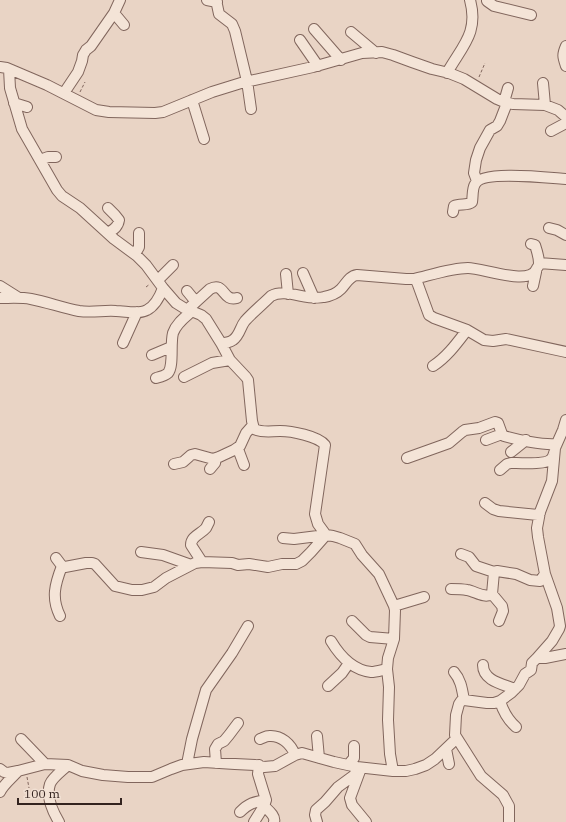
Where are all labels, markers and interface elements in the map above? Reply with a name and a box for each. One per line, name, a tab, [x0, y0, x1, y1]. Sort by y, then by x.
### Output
scale bar	[18, 780, 121, 806]
text: 100 m	[24, 786, 60, 801]

